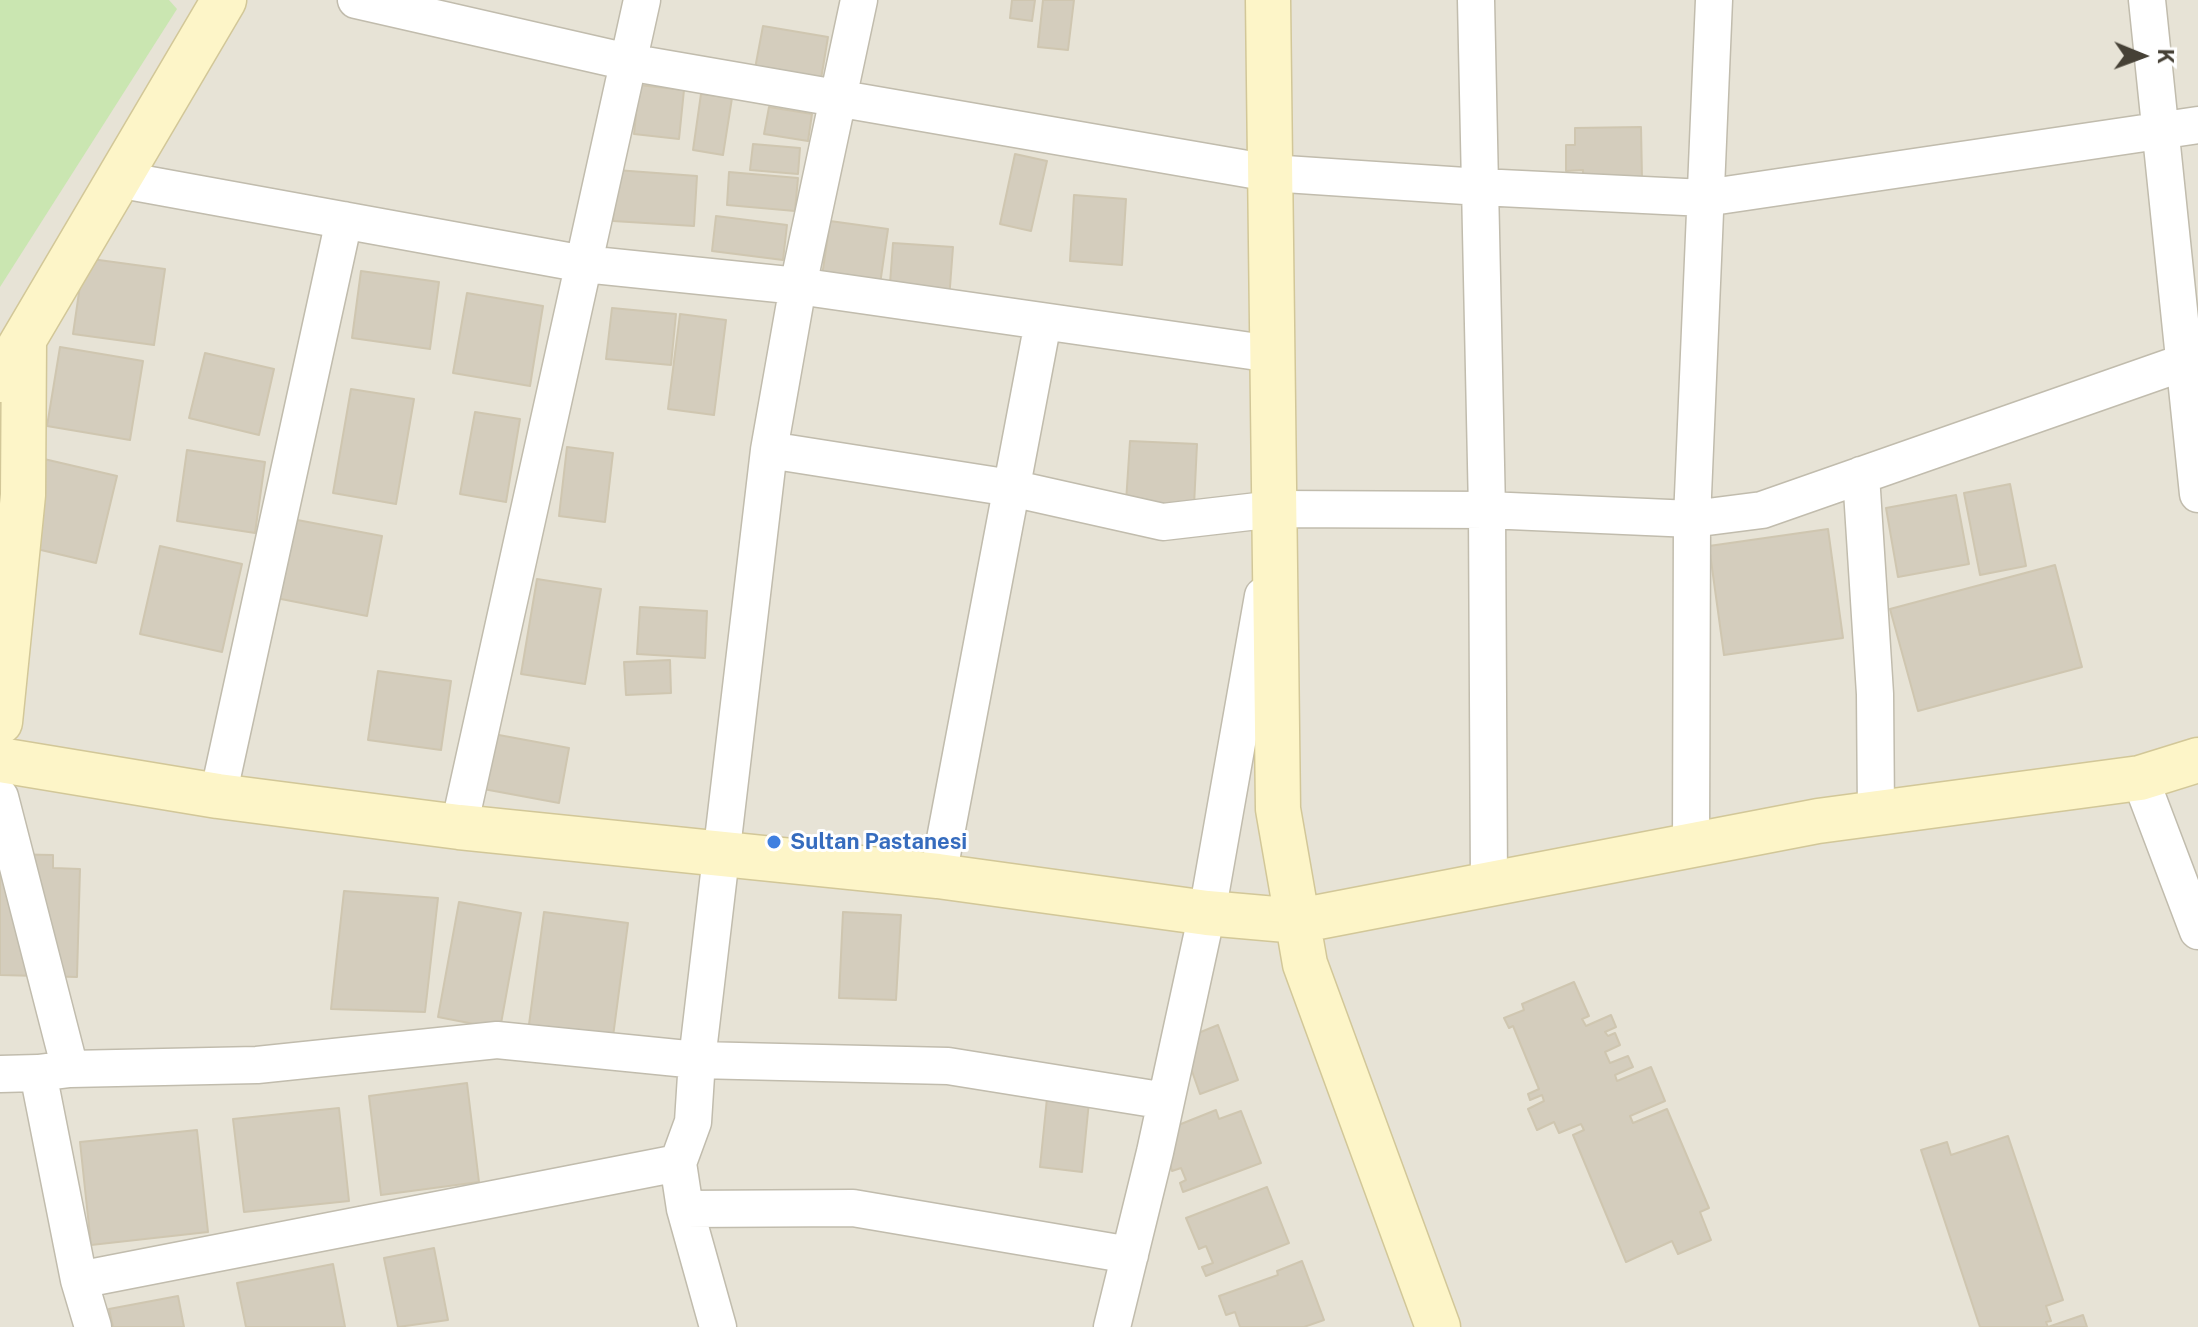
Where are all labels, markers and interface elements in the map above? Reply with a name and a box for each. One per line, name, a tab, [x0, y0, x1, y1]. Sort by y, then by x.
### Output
north arrow	[2102, 16, 2182, 96]
text: K	[2153, 48, 2179, 65]
place label: Sultan Pastanesi	[790, 829, 967, 855]
marker: Sultan Pastanesi	[765, 833, 783, 851]

